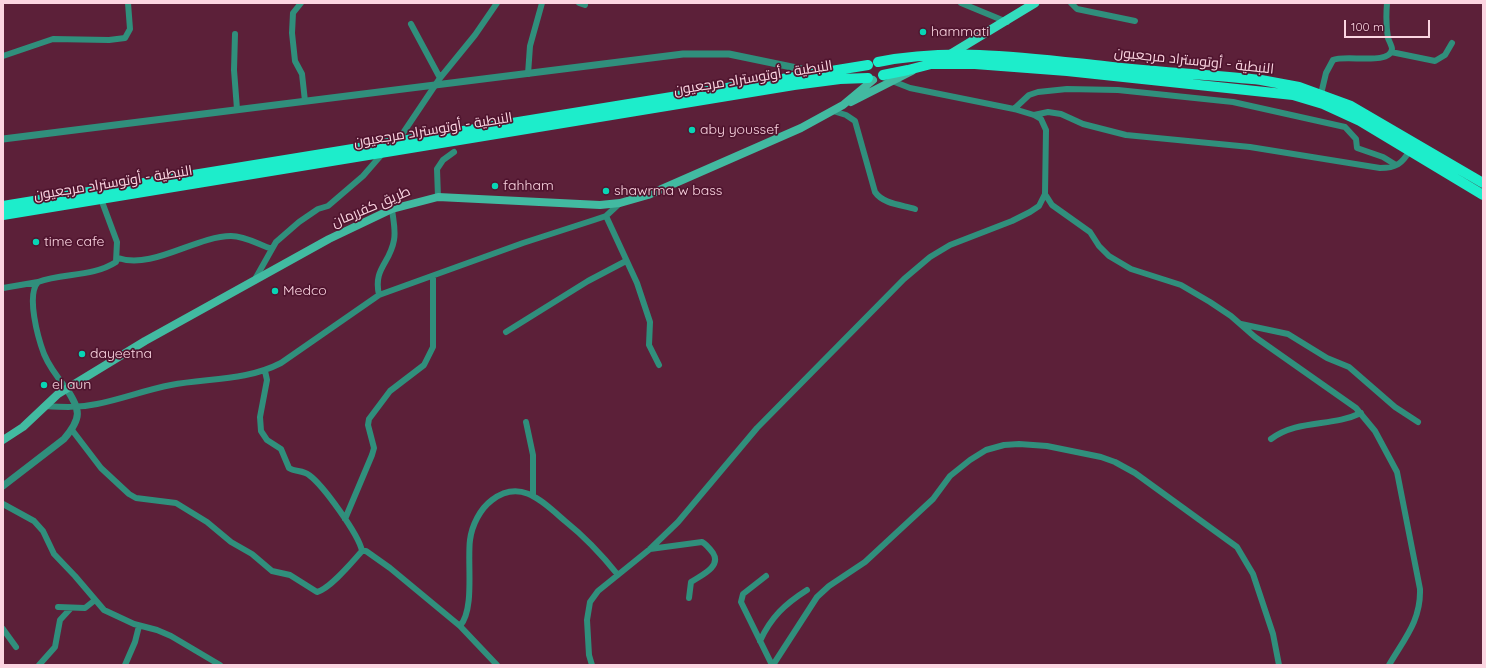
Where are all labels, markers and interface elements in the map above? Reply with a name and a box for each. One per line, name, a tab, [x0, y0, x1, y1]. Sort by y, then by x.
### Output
scale bar	[1346, 12, 1432, 38]
text: 100 m	[1351, 19, 1384, 34]
place label: hammati	[931, 24, 989, 40]
marker: hammati	[918, 27, 928, 37]
street label: النبطية - أوتوستراد مرجعيون	[1113, 44, 1275, 78]
street label: النبطية - أوتوستراد مرجعيون	[672, 57, 834, 99]
street label: النبطية - أوتوستراد مرجعيون	[352, 109, 514, 151]
place label: aby youssef	[700, 122, 779, 138]
marker: aby youssef	[687, 125, 697, 135]
street label: النبطية - أوتوستراد مرجعيون	[32, 162, 194, 204]
place label: fahham	[503, 178, 554, 194]
marker: fahham	[490, 181, 500, 191]
street label: طريق كفررمان	[329, 183, 413, 231]
place label: shawrma w bass	[614, 183, 722, 199]
marker: shawrma w bass	[601, 186, 611, 196]
place label: time cafe	[44, 234, 104, 250]
marker: time cafe	[31, 237, 41, 247]
place label: Medco	[283, 283, 327, 299]
marker: Medco	[270, 286, 280, 296]
place label: dayeetna	[90, 346, 152, 362]
marker: dayeetna	[77, 349, 87, 359]
place label: el aun	[52, 377, 91, 393]
marker: el aun	[39, 380, 49, 390]

